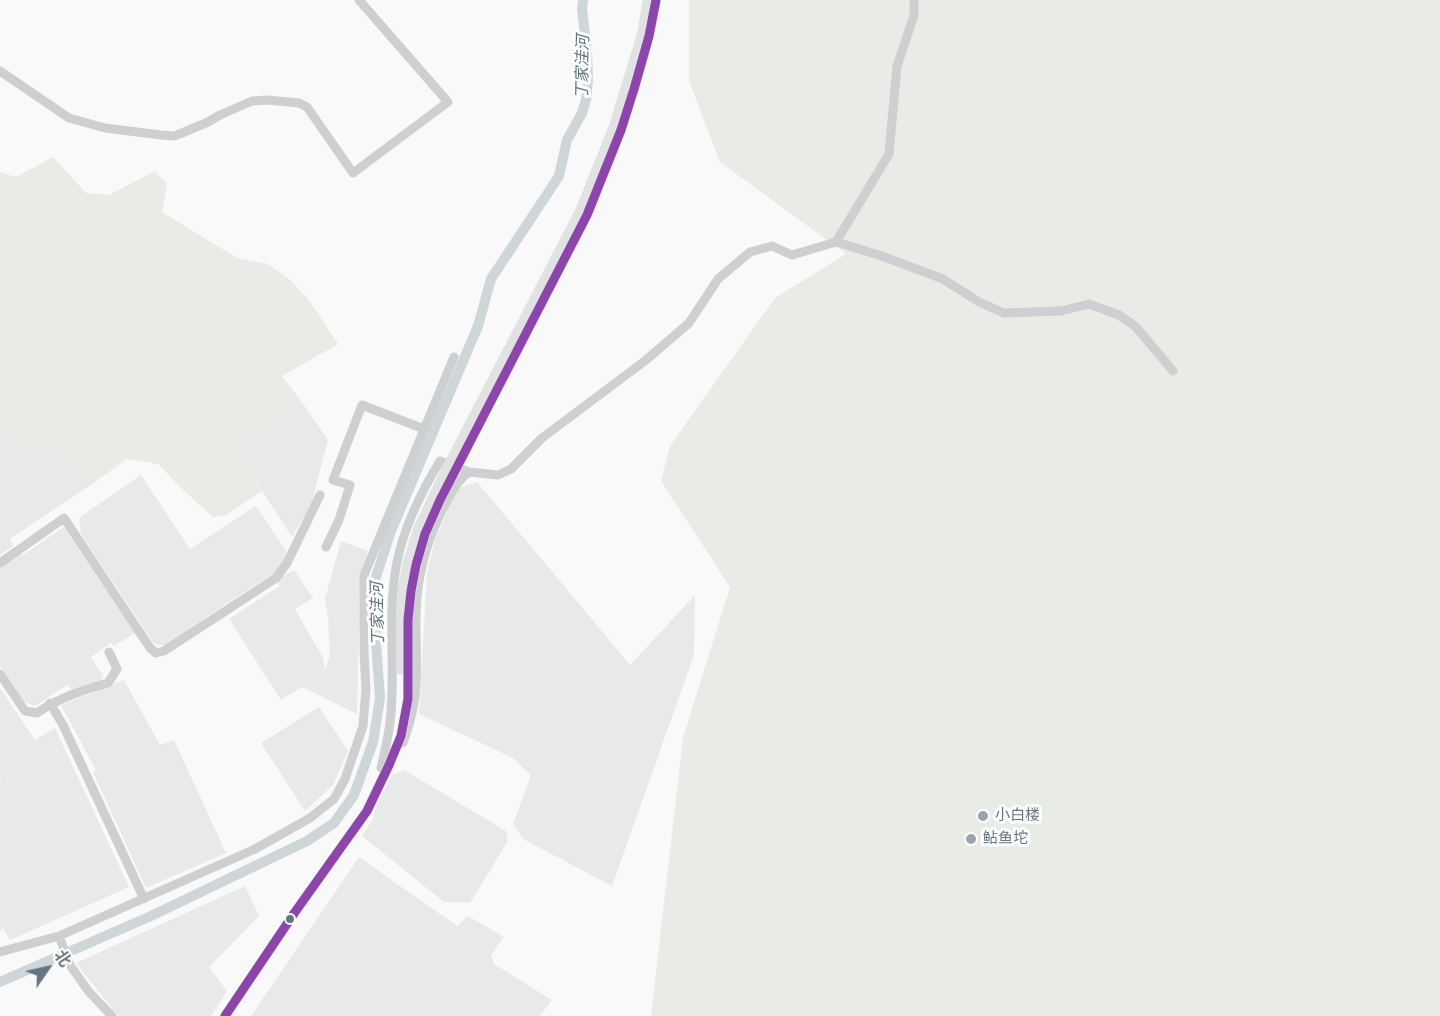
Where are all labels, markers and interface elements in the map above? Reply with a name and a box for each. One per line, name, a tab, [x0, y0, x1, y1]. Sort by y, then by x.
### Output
water label: 丁家洼河	[573, 35, 593, 99]
water label: 丁家洼河	[368, 582, 388, 646]
place label: 小白楼	[995, 807, 1040, 825]
marker: 小白楼	[976, 809, 990, 823]
place label: 鲇鱼坨	[983, 830, 1028, 848]
marker: 鲇鱼坨	[964, 832, 978, 846]
unlabelled marker	[284, 913, 296, 925]
north arrow	[18, 938, 78, 998]
text: 北	[50, 946, 76, 970]

